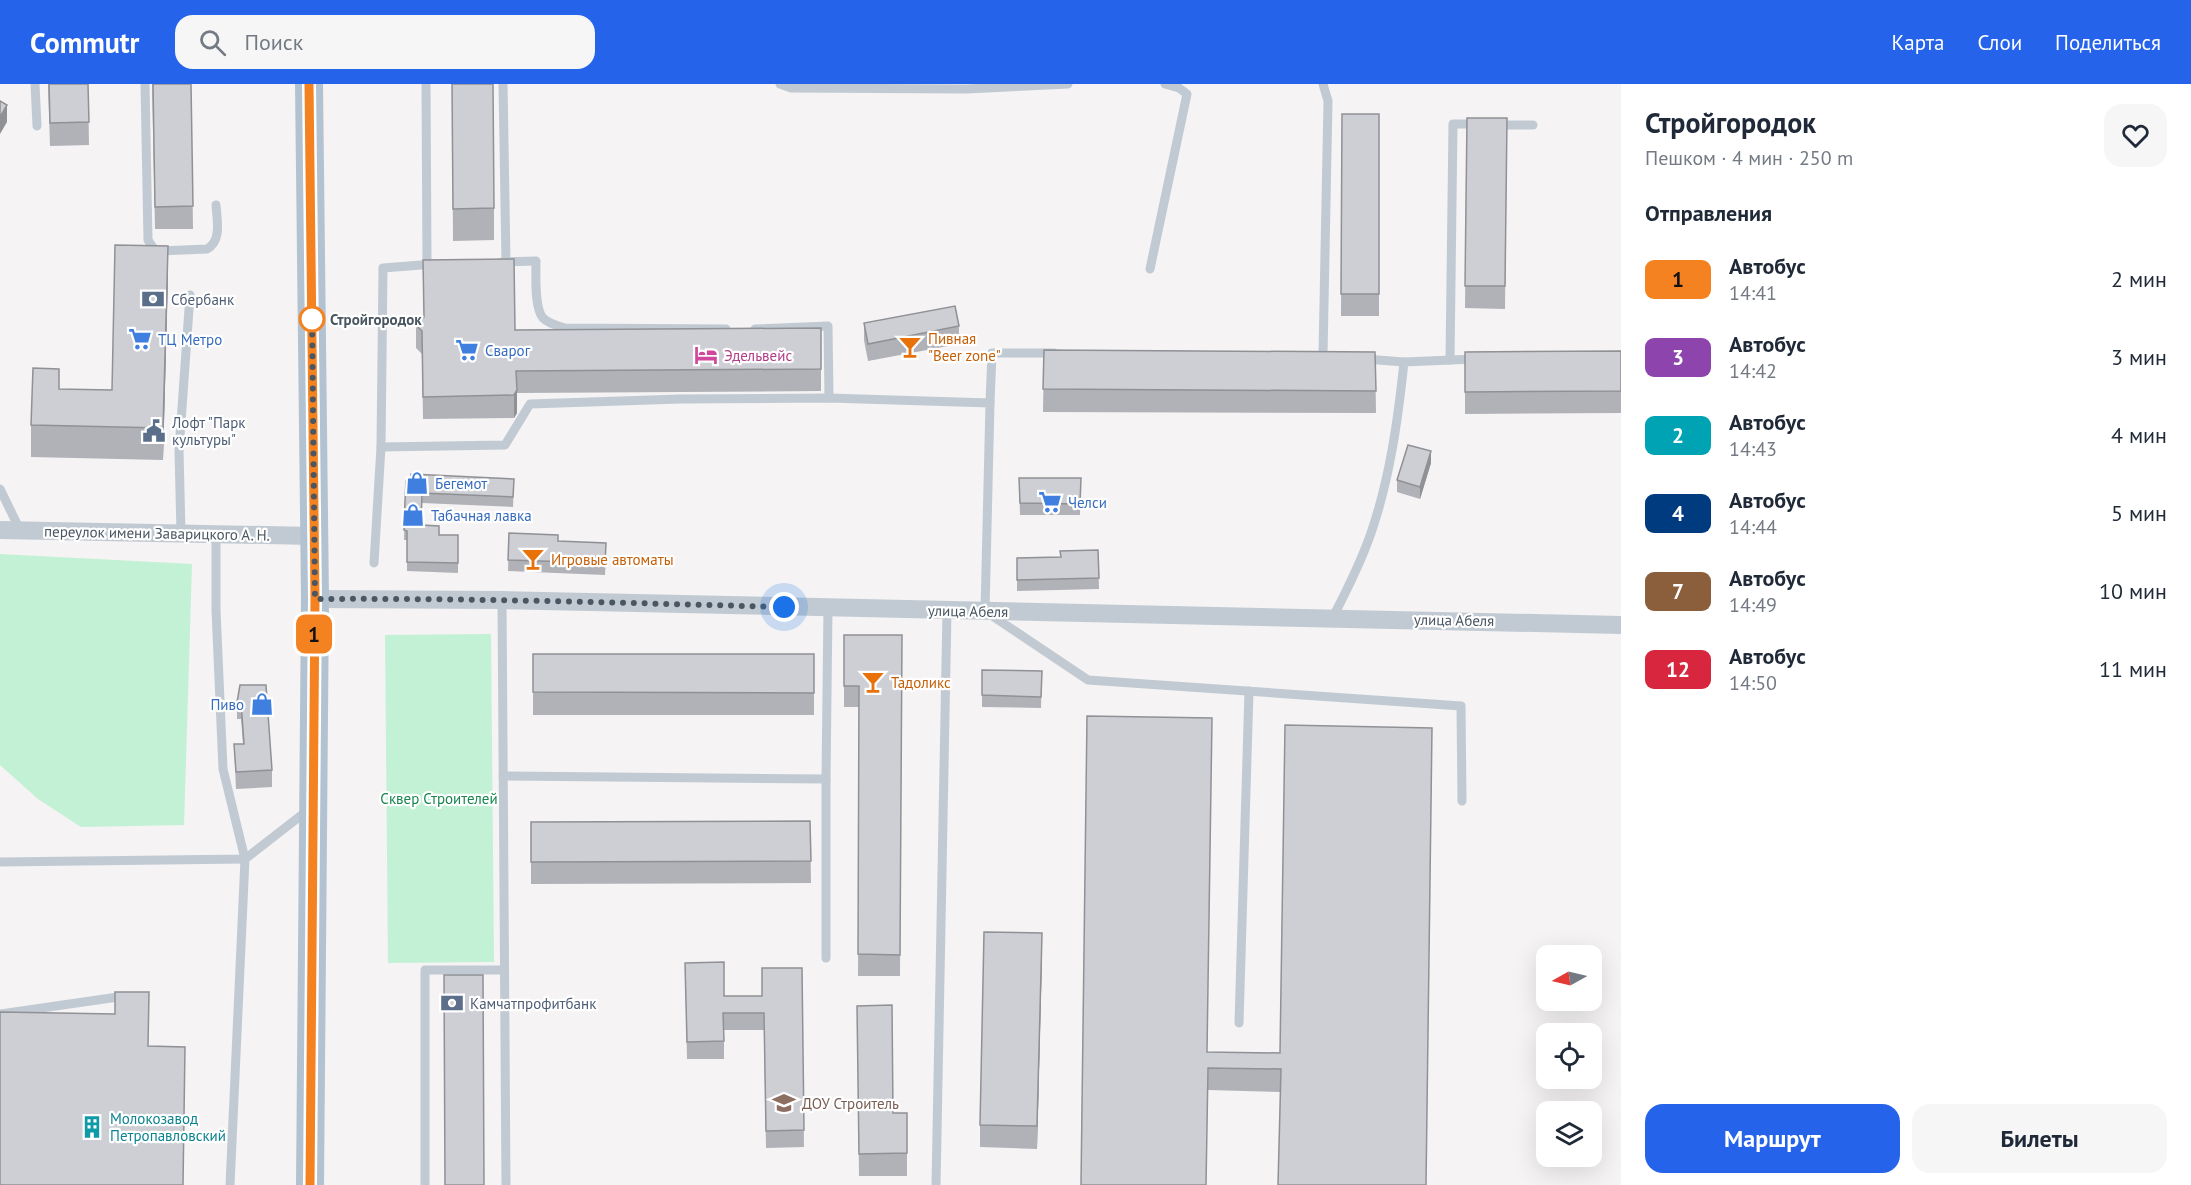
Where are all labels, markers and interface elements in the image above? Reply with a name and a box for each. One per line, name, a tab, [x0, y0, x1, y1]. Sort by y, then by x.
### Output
search box	[175, 15, 595, 69]
text: Commutr	[30, 24, 139, 61]
icon: search	[196, 26, 229, 59]
text: Поиск	[244, 28, 303, 56]
text: Карта	[1891, 29, 1944, 56]
text: Слои	[1977, 29, 2022, 56]
text: Поделиться	[2055, 29, 2161, 56]
text: Стройгородок	[1645, 104, 1816, 141]
button: heart	[2104, 104, 2167, 167]
text: Пешком · 4 мин · 250 m	[1645, 145, 1853, 171]
text: Отправления	[1645, 199, 1772, 227]
text: Автобус	[1729, 252, 1806, 280]
text: 2 мин	[2111, 265, 2167, 293]
text: 1	[1672, 266, 1684, 293]
text: 14:41	[1729, 280, 1777, 306]
bank icon: Сбербанк	[140, 286, 166, 312]
place label: Сбербанк	[171, 290, 235, 309]
marker: Стройгородок	[299, 306, 325, 332]
place label: Стройгородок	[330, 310, 422, 329]
supermarket icon: ТЦ Метро	[127, 326, 153, 352]
place label: Пивная "Beer zone"	[928, 329, 1001, 365]
place label: ТЦ Метро	[158, 330, 222, 349]
text: Автобус	[1729, 330, 1806, 358]
bar icon: Пивная "Beer zone"	[897, 334, 923, 360]
supermarket icon: Сварог	[454, 337, 480, 363]
place label: Сварог	[485, 341, 531, 360]
hotel icon: Эдельвейс	[693, 342, 719, 368]
text: 3 мин	[2111, 343, 2167, 371]
text: 3	[1672, 344, 1684, 371]
place label: Эдельвейс	[724, 346, 792, 365]
text: 14:42	[1729, 358, 1777, 384]
text: Автобус	[1729, 408, 1806, 436]
place label: Лофт "Парк культуры"	[171, 413, 246, 449]
public building icon: Лофт "Парк культуры"	[141, 418, 167, 444]
text: 4 мин	[2111, 421, 2167, 449]
text: 2	[1672, 422, 1684, 449]
text: 14:43	[1729, 436, 1777, 462]
shop icon: Бегемот	[404, 470, 430, 496]
place label: Бегемот	[435, 474, 487, 493]
text: Автобус	[1729, 486, 1806, 514]
supermarket icon: Челси	[1037, 489, 1063, 515]
place label: Челси	[1068, 493, 1107, 512]
text: 5 мин	[2111, 499, 2167, 527]
text: 4	[1672, 500, 1684, 527]
shop icon: Табачная лавка	[400, 502, 426, 528]
place label: Табачная лавка	[431, 506, 532, 525]
text: 14:44	[1729, 514, 1777, 540]
street label: переулок имени Заварицкого А. Н.	[44, 522, 270, 544]
bar icon: Игровые автоматы	[520, 546, 546, 572]
place label: Игровые автоматы	[551, 550, 674, 569]
text: Автобус	[1729, 564, 1806, 592]
text: 10 мин	[2099, 577, 2167, 605]
text: 7	[1672, 578, 1684, 605]
your location	[769, 592, 799, 622]
text: 14:49	[1729, 592, 1777, 618]
street label: улица Абеля	[928, 601, 1008, 621]
street label: улица Абеля	[1414, 610, 1494, 630]
line badge: 1	[294, 614, 334, 654]
text: 1	[308, 621, 320, 648]
text: Автобус	[1729, 642, 1806, 670]
text: 11 мин	[2099, 655, 2167, 683]
text: 12	[1666, 656, 1690, 683]
bar icon: Тадоликс	[860, 669, 886, 695]
text: 14:50	[1729, 670, 1777, 696]
place label: Тадоликс	[891, 673, 951, 692]
shop icon: Пиво	[249, 691, 275, 717]
place label: Пиво	[210, 695, 244, 714]
park label: Сквер Строителей	[380, 789, 498, 808]
north arrow	[1536, 945, 1602, 1011]
map controls	[1536, 945, 1602, 1167]
bank icon: Камчатпрофитбанк	[439, 990, 465, 1016]
place label: Камчатпрофитбанк	[470, 994, 597, 1013]
button: locate	[1536, 1023, 1602, 1089]
school or university icon: ДОУ Строитель	[771, 1090, 797, 1116]
place label: ДОУ Строитель	[802, 1094, 899, 1113]
button: layers	[1536, 1101, 1602, 1167]
button: Маршрут	[1645, 1104, 1900, 1173]
button: Билеты	[1912, 1104, 2167, 1173]
place label: Молокозавод Петропавловский	[110, 1109, 226, 1145]
building icon: Молокозавод Петропавловский	[79, 1114, 105, 1140]

